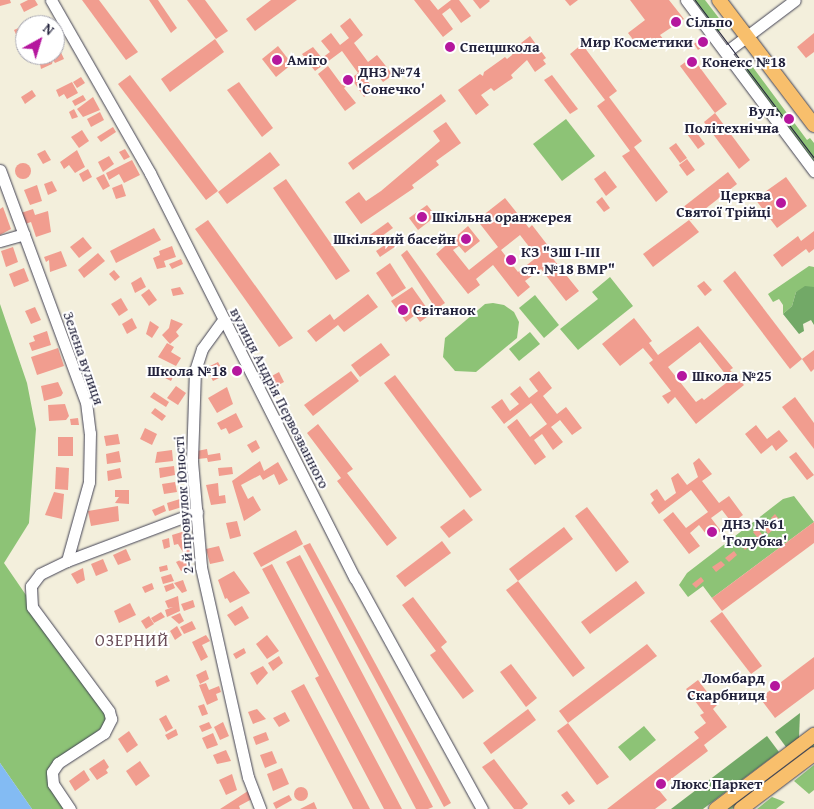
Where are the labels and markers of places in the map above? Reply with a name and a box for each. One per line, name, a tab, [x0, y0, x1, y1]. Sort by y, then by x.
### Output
place label: Сільпо	[686, 13, 732, 31]
marker: Сільпо	[670, 16, 682, 28]
place label: Мир Косметики	[580, 33, 693, 51]
marker: Мир Косметики	[697, 36, 709, 48]
place label: Спецшкола	[460, 38, 540, 56]
marker: Спецшкола	[444, 41, 456, 53]
place label: Аміго	[287, 51, 327, 69]
place label: Конекс №18	[702, 53, 786, 71]
marker: Аміго	[271, 54, 283, 66]
marker: Конекс №18	[686, 56, 698, 68]
place label: ДНЗ №74 'Сонечко'	[358, 62, 425, 97]
marker: ДНЗ №74 'Сонечко'	[342, 74, 354, 86]
place label: Вул. Політехнічна	[685, 101, 779, 136]
marker: Вул. Політехнічна	[783, 113, 795, 125]
place label: Церква Святої Трійці	[676, 185, 771, 220]
marker: Церква Святої Трійці	[775, 197, 787, 209]
place label: Шкільна оранжерея	[432, 208, 572, 226]
marker: Шкільна оранжерея	[416, 211, 428, 223]
place label: Шкільний басейн	[333, 230, 456, 248]
marker: Шкільний басейн	[460, 233, 472, 245]
place label: КЗ "ЗШ І-ІІІ ст. №18 ВМР"	[521, 242, 615, 277]
marker: КЗ "ЗШ І-ІІІ ст. №18 ВМР"	[505, 254, 517, 266]
place label: Світанок	[413, 301, 475, 319]
marker: Світанок	[397, 304, 409, 316]
place label: Школа №18	[147, 362, 227, 380]
marker: Школа №18	[231, 365, 243, 377]
place label: Школа №25	[692, 367, 772, 385]
marker: Школа №25	[676, 370, 688, 382]
place label: ДНЗ №61 'Голубка'	[722, 514, 787, 549]
marker: ДНЗ №61 'Голубка'	[706, 526, 718, 538]
place label: Ломбард Скарбниця	[687, 668, 765, 703]
marker: Ломбард Скарбниця	[769, 680, 781, 692]
place label: Люкс Паркет	[671, 775, 762, 793]
marker: Люкс Паркет	[655, 778, 667, 790]

